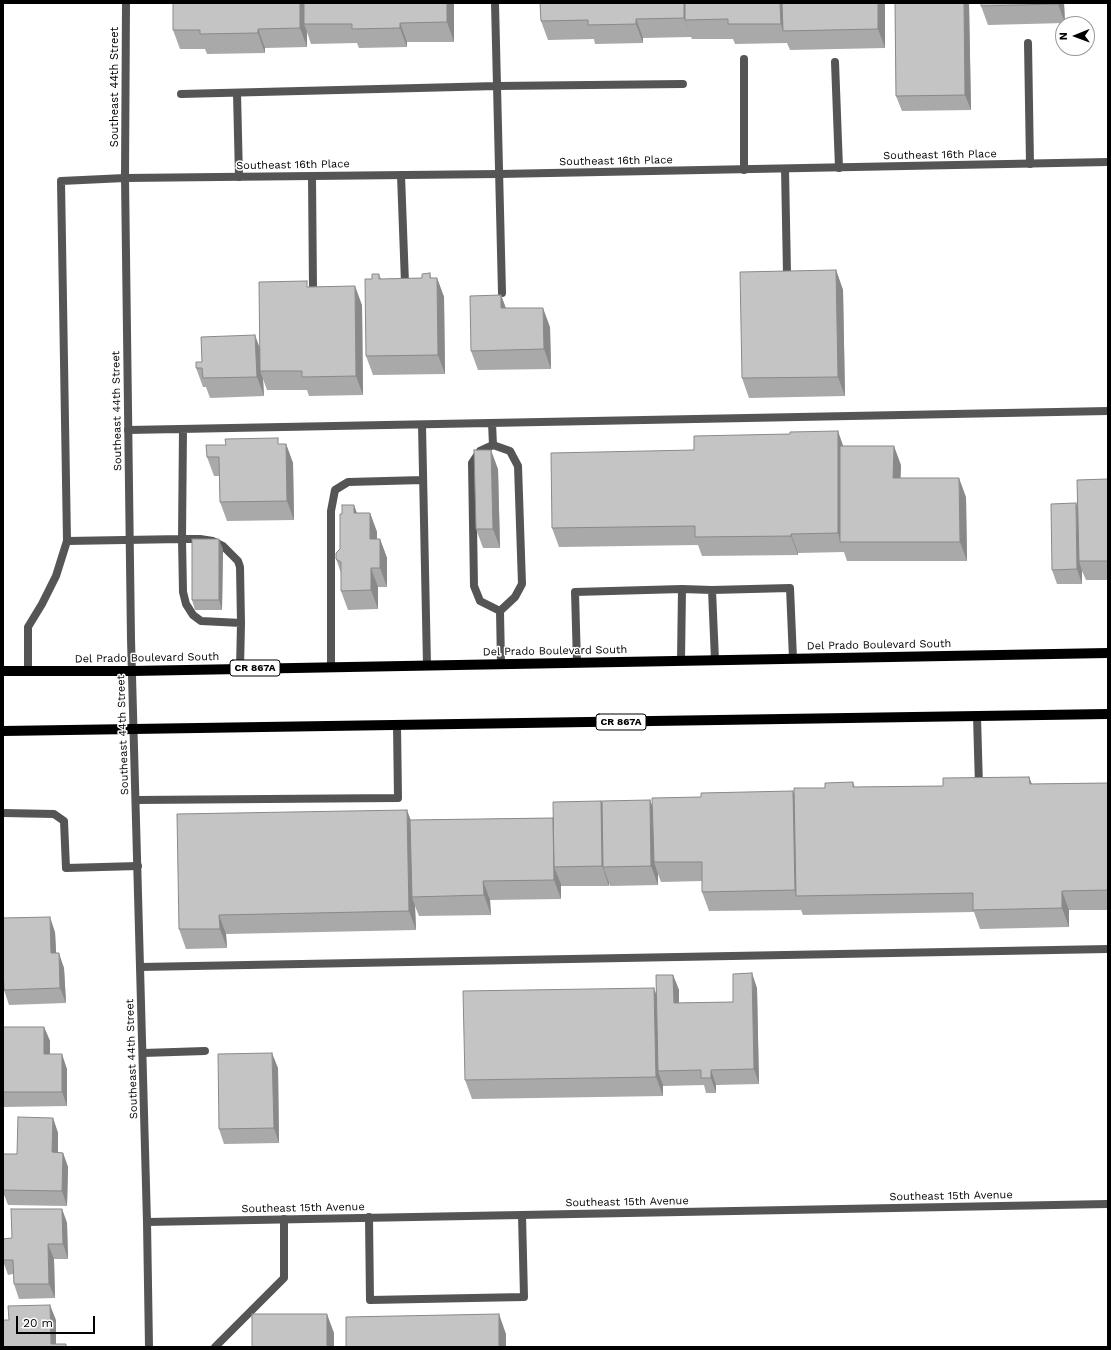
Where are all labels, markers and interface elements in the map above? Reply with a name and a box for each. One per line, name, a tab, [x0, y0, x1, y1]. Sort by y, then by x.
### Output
north arrow	[1055, 16, 1095, 56]
street label: Southeast 44th Street	[108, 27, 122, 147]
text: N	[1057, 32, 1070, 40]
street label: Southeast 16th Place	[883, 147, 997, 163]
street label: Southeast 16th Place	[559, 153, 673, 169]
street label: Southeast 16th Place	[236, 157, 350, 173]
street label: Southeast 44th Street	[109, 351, 125, 471]
street label: Del Prado Boulevard South	[807, 637, 951, 653]
street label: Del Prado Boulevard South	[483, 643, 627, 659]
street label: Del Prado Boulevard South	[75, 650, 219, 666]
road number: CR 867A	[230, 660, 280, 676]
street label: Southeast 44th Street	[114, 675, 132, 795]
road number: CR 867A	[596, 714, 646, 730]
street label: Southeast 44th Street	[123, 999, 141, 1119]
street label: Southeast 15th Avenue	[889, 1188, 1013, 1204]
street label: Southeast 15th Avenue	[565, 1194, 689, 1210]
street label: Southeast 15th Avenue	[241, 1200, 365, 1216]
scale bar	[18, 1308, 97, 1334]
text: 20 m	[23, 1316, 53, 1330]

